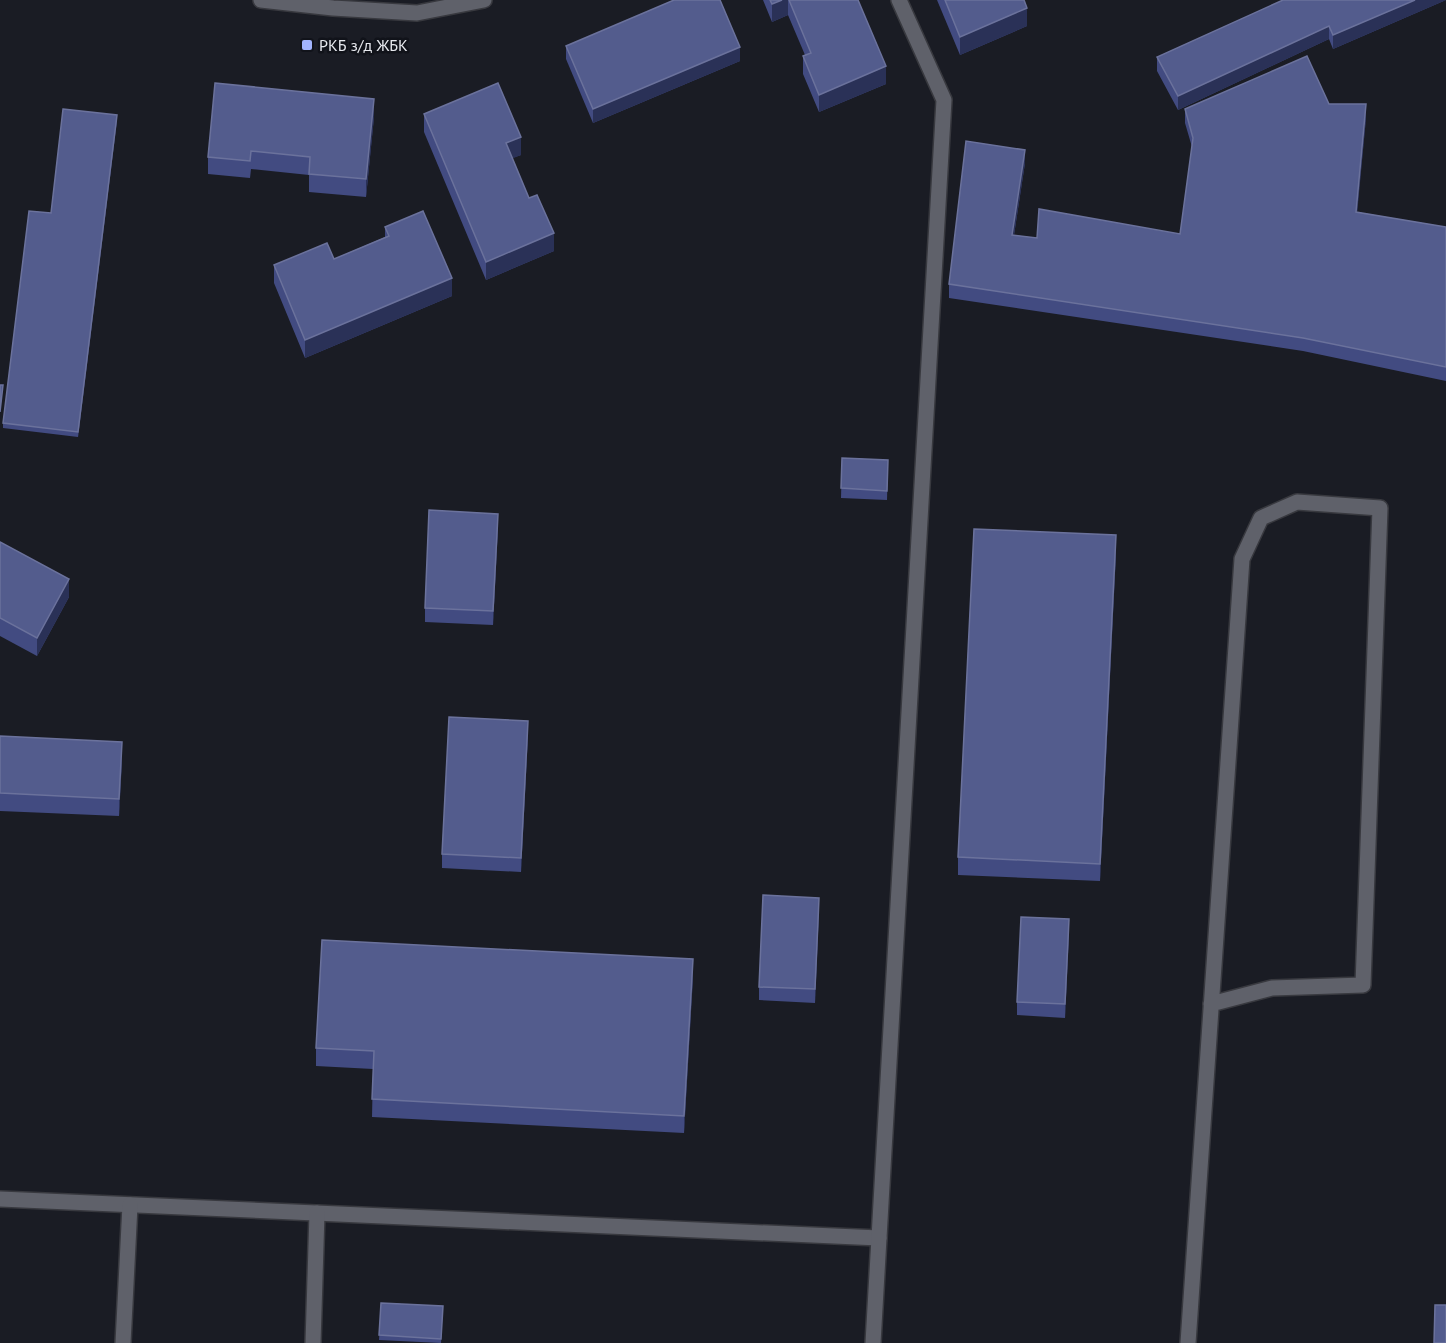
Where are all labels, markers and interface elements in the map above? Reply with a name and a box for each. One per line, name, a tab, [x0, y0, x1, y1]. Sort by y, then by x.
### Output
place label: РКБ з/д ЖБК	[319, 35, 408, 55]
marker: РКБ з/д ЖБК	[300, 38, 314, 52]

